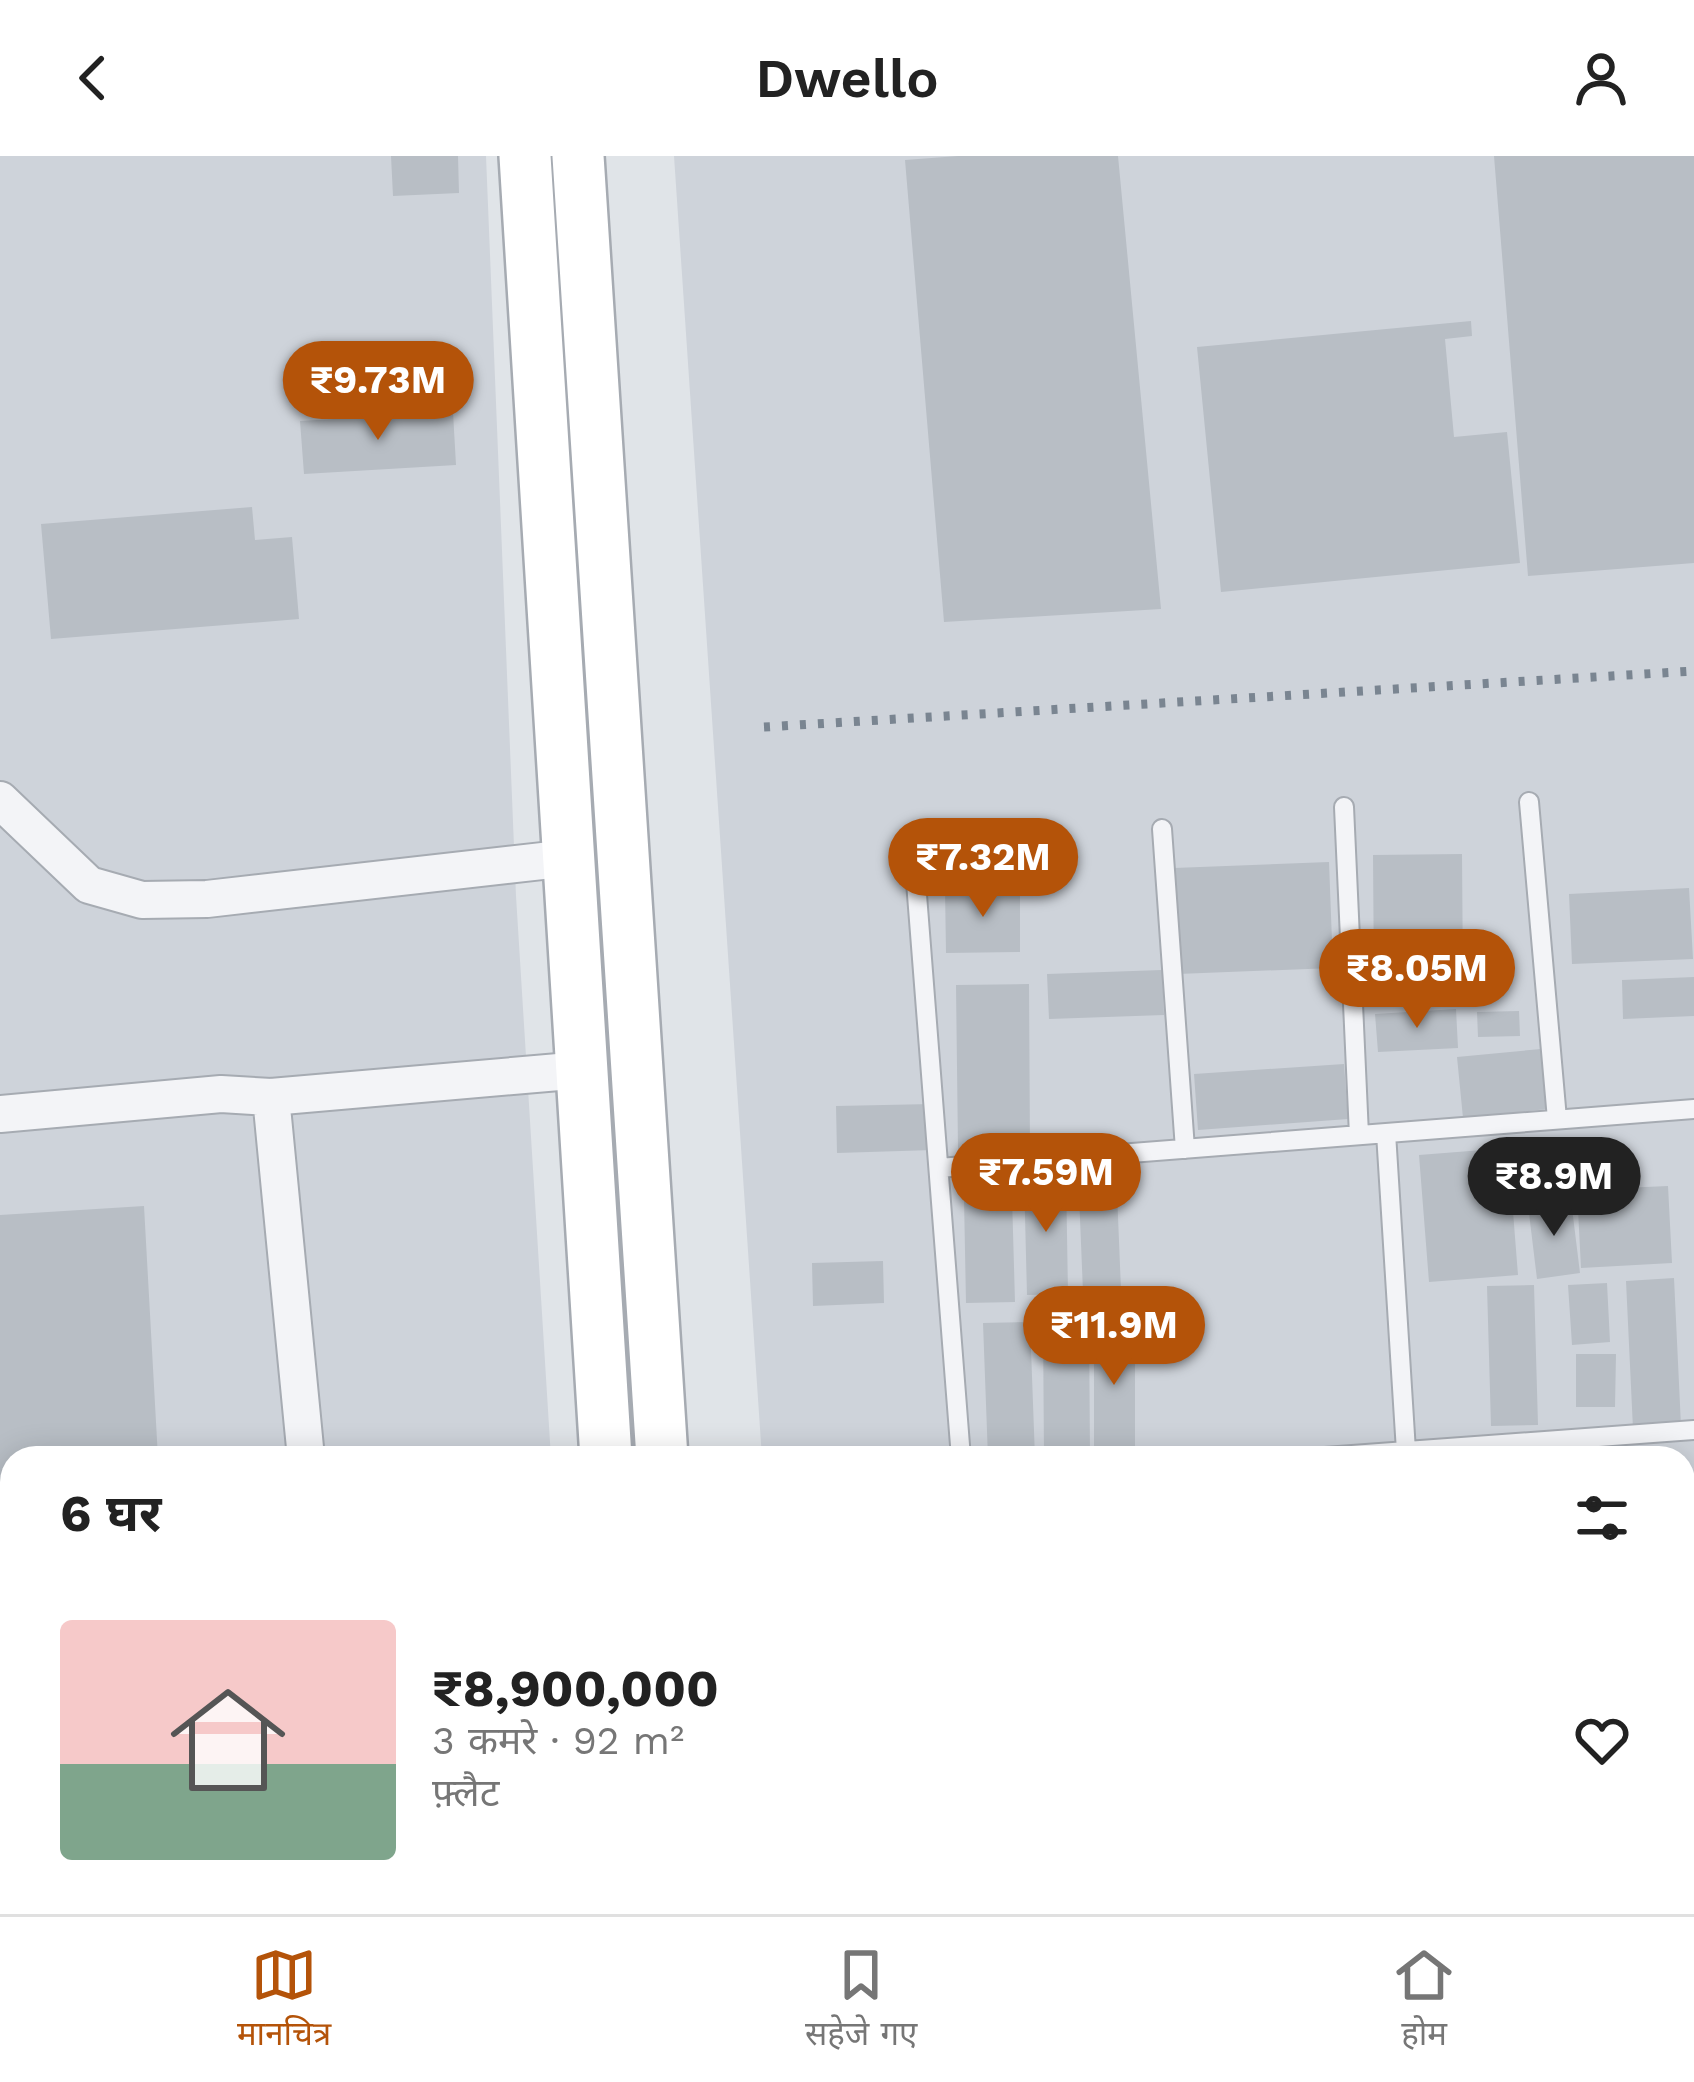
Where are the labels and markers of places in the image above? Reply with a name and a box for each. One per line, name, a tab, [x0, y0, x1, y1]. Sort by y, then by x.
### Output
pin: ₹9.73M	[280, 341, 476, 443]
pin: ₹7.32M	[885, 818, 1081, 920]
pin: ₹8.05M	[1319, 929, 1515, 1031]
pin: ₹7.59M	[948, 1133, 1144, 1235]
pin: ₹8.9M	[1470, 1137, 1638, 1239]
pin: ₹11.9M	[1016, 1286, 1212, 1388]

